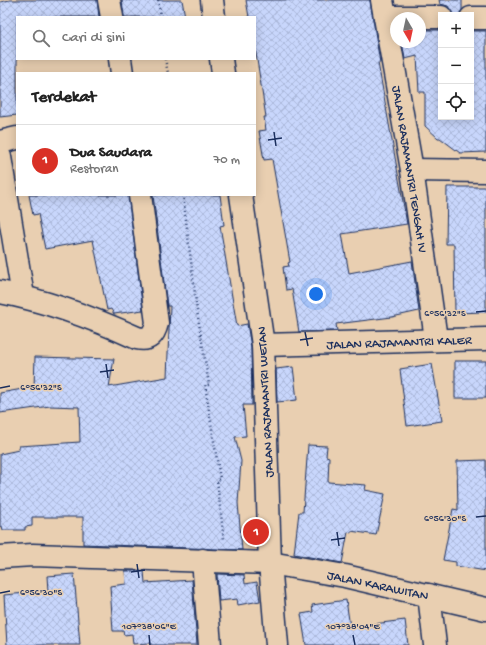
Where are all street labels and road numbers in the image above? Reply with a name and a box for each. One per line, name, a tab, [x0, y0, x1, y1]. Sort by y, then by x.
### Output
street label: JALAN RAJAMANTRI TENGAH IV	[388, 85, 429, 254]
street label: JALAN RAJAMANTRI WETAN	[255, 326, 278, 478]
street label: JALAN RAJAMANTRI KALER	[326, 333, 473, 354]
street label: JALAN KARAWITAN	[325, 568, 430, 605]

